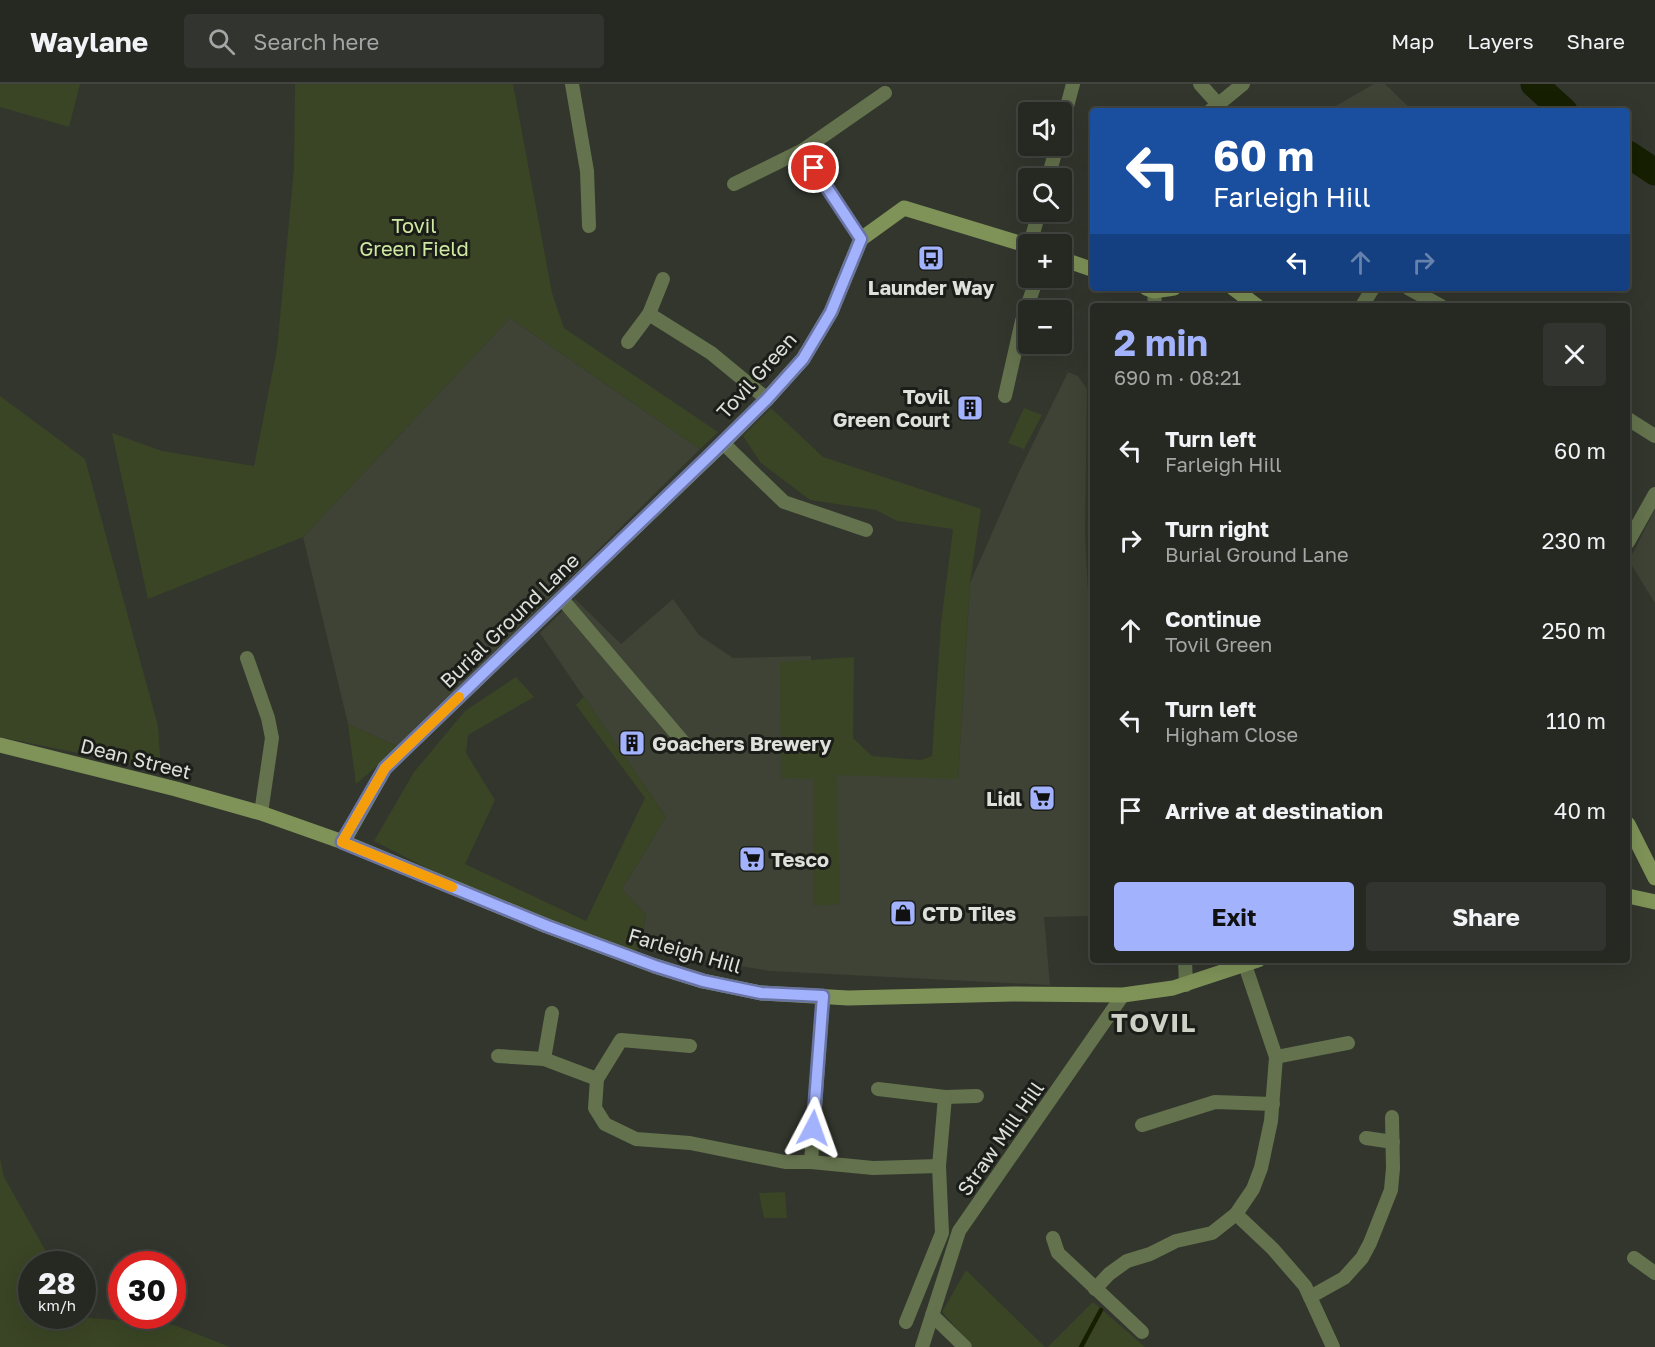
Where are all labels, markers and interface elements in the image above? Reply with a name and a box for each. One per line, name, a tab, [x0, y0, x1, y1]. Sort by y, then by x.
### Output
search box	[184, 14, 604, 68]
text: Waylane	[30, 25, 148, 58]
icon: search	[205, 25, 238, 58]
text: Search here	[253, 28, 379, 55]
text: Map	[1391, 28, 1434, 54]
text: Layers	[1467, 28, 1534, 54]
text: Share	[1567, 28, 1625, 54]
map controls	[1018, 102, 1072, 354]
button: sound	[1018, 102, 1072, 156]
text: 60 m	[1213, 130, 1314, 180]
icon: left	[1114, 132, 1192, 210]
pin	[788, 142, 839, 193]
icon: arrive	[797, 151, 830, 184]
button: search	[1018, 168, 1072, 222]
text: Farleigh Hill	[1213, 181, 1371, 213]
park label: Tovil Green Field	[359, 213, 469, 260]
button: +	[1018, 234, 1072, 288]
bus stop icon: Launder Way	[916, 243, 946, 273]
icon: left	[1281, 246, 1314, 279]
icon: ahead	[1344, 246, 1377, 279]
icon: right	[1407, 246, 1440, 279]
place label: Launder Way	[868, 275, 994, 299]
button: −	[1018, 300, 1072, 354]
text: 2 min	[1114, 321, 1208, 364]
button: close	[1543, 323, 1606, 386]
street label: Tovil Green	[711, 327, 801, 423]
text: 690 m · 08:21	[1114, 365, 1241, 389]
place label: Tovil Green Court	[833, 384, 950, 431]
building icon: Tovil Green Court	[955, 393, 985, 423]
text: Turn left	[1165, 425, 1256, 452]
icon: left	[1114, 434, 1147, 467]
text: 60 m	[1554, 437, 1606, 464]
text: Farleigh Hill	[1165, 452, 1282, 476]
text: Turn right	[1165, 515, 1269, 542]
icon: right	[1114, 524, 1147, 557]
text: 230 m	[1542, 527, 1606, 554]
text: Burial Ground Lane	[1165, 542, 1349, 566]
street label: Burial Ground Lane	[435, 548, 583, 692]
text: Continue	[1165, 605, 1261, 632]
icon: ahead	[1114, 614, 1147, 647]
text: 250 m	[1542, 617, 1606, 644]
text: Tovil Green	[1165, 632, 1272, 656]
text: Turn left	[1165, 695, 1256, 722]
icon: left	[1114, 704, 1147, 737]
text: 110 m	[1546, 707, 1606, 734]
text: Higham Close	[1165, 722, 1298, 746]
building icon: Goachers Brewery	[617, 728, 647, 758]
place label: Goachers Brewery	[652, 731, 832, 755]
street label: Dean Street	[78, 733, 194, 783]
supermarket icon: Lidl	[1027, 783, 1057, 813]
place label: Lidl	[986, 786, 1022, 810]
icon: arrive	[1114, 794, 1147, 827]
text: Arrive at destination	[1165, 797, 1383, 824]
text: 40 m	[1554, 797, 1606, 824]
supermarket icon: Tesco	[737, 844, 767, 874]
place label: Tesco	[771, 847, 829, 871]
button: Exit	[1114, 882, 1354, 951]
button: Share	[1366, 882, 1606, 951]
shop icon: CTD Tiles	[888, 898, 918, 928]
place label: CTD Tiles	[922, 901, 1016, 925]
street label: Farleigh Hill	[626, 922, 744, 978]
district label: TOVIL	[1111, 1007, 1197, 1038]
street label: Straw Mill Hill	[952, 1076, 1048, 1200]
position arrow	[781, 1096, 845, 1160]
speed limit sign: 30	[108, 1251, 186, 1329]
text: 28	[38, 1265, 76, 1301]
text: km/h	[38, 1296, 76, 1314]

